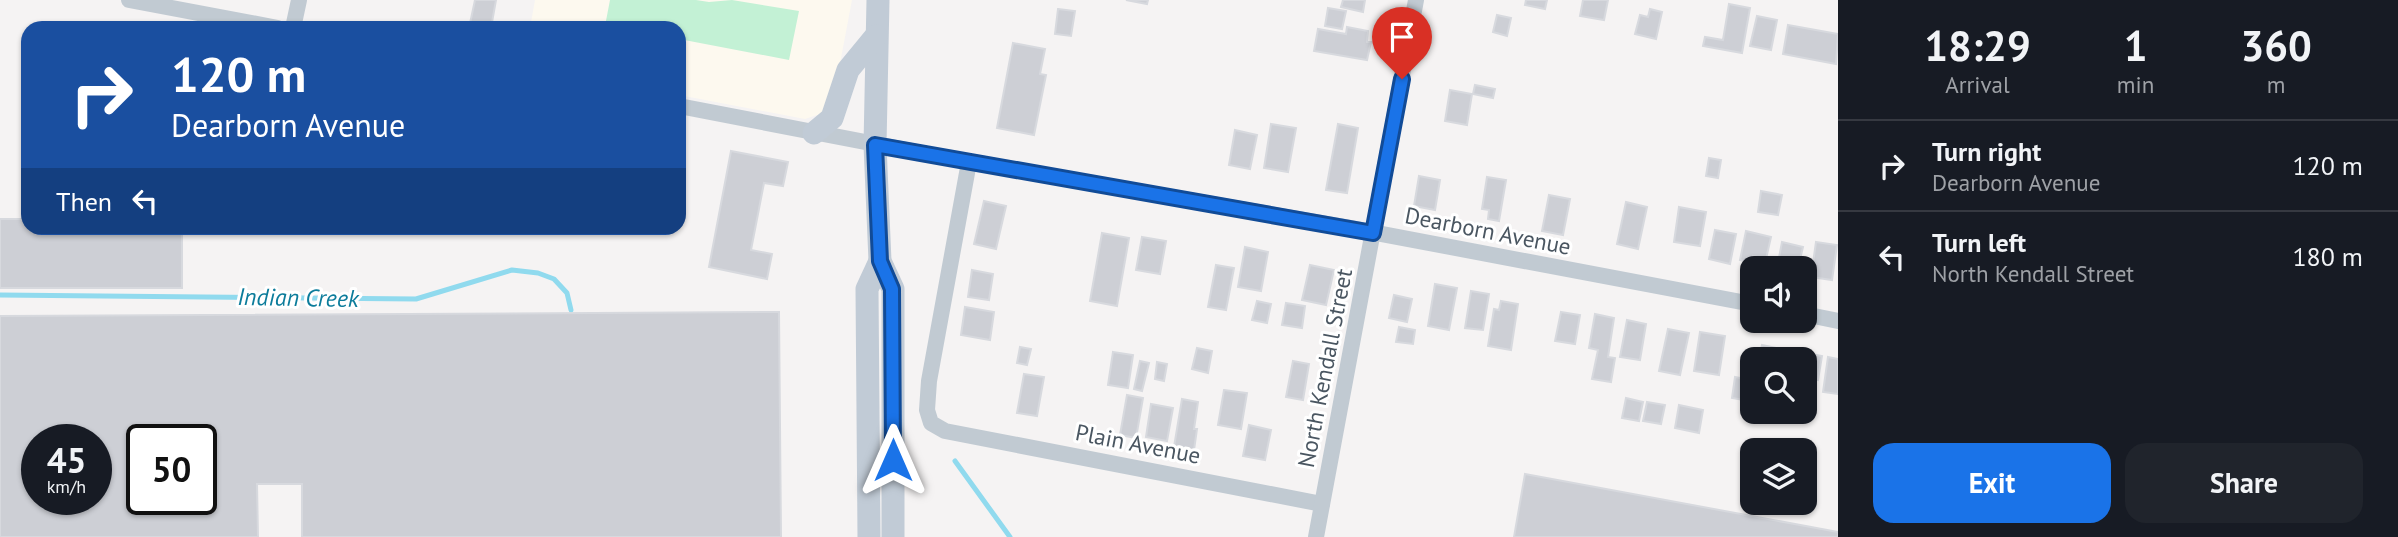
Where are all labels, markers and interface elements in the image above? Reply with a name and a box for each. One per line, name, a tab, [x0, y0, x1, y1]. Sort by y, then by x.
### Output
pin	[1372, 7, 1432, 79]
icon: arrive	[1383, 18, 1421, 56]
text: 18:29	[1924, 18, 2031, 73]
text: 1	[2124, 18, 2147, 73]
text: 360	[2240, 18, 2312, 73]
text: 120 m	[171, 42, 306, 106]
icon: right	[56, 49, 147, 140]
text: Arrival	[1945, 70, 2010, 99]
text: min	[2117, 70, 2154, 99]
text: m	[2267, 70, 2285, 99]
text: Dearborn Avenue	[171, 104, 405, 146]
text: Turn right	[1932, 135, 2041, 168]
icon: right	[1873, 147, 1911, 185]
text: 120 m	[2292, 149, 2363, 182]
text: Dearborn Avenue	[1932, 168, 2100, 197]
icon: left	[126, 182, 164, 220]
text: Then	[56, 185, 112, 218]
street label: Dearborn Avenue	[1403, 200, 1573, 261]
text: Turn left	[1932, 226, 2026, 259]
icon: left	[1873, 238, 1911, 276]
text: 180 m	[2292, 240, 2363, 273]
map controls	[1740, 256, 1817, 515]
button: sound	[1740, 256, 1817, 333]
text: North Kendall Street	[1932, 259, 2134, 288]
street label: North Kendall Street	[1291, 266, 1358, 470]
water label: Indian Creek	[237, 281, 360, 314]
button: search	[1740, 347, 1817, 424]
street label: Plain Avenue	[1073, 417, 1203, 470]
position arrow	[856, 423, 930, 497]
speed limit sign: 50	[126, 424, 217, 515]
text: 45	[47, 437, 86, 483]
button: layers	[1740, 438, 1817, 515]
button: Exit	[1873, 443, 2111, 523]
button: Share	[2125, 443, 2363, 523]
text: km/h	[47, 475, 86, 498]

